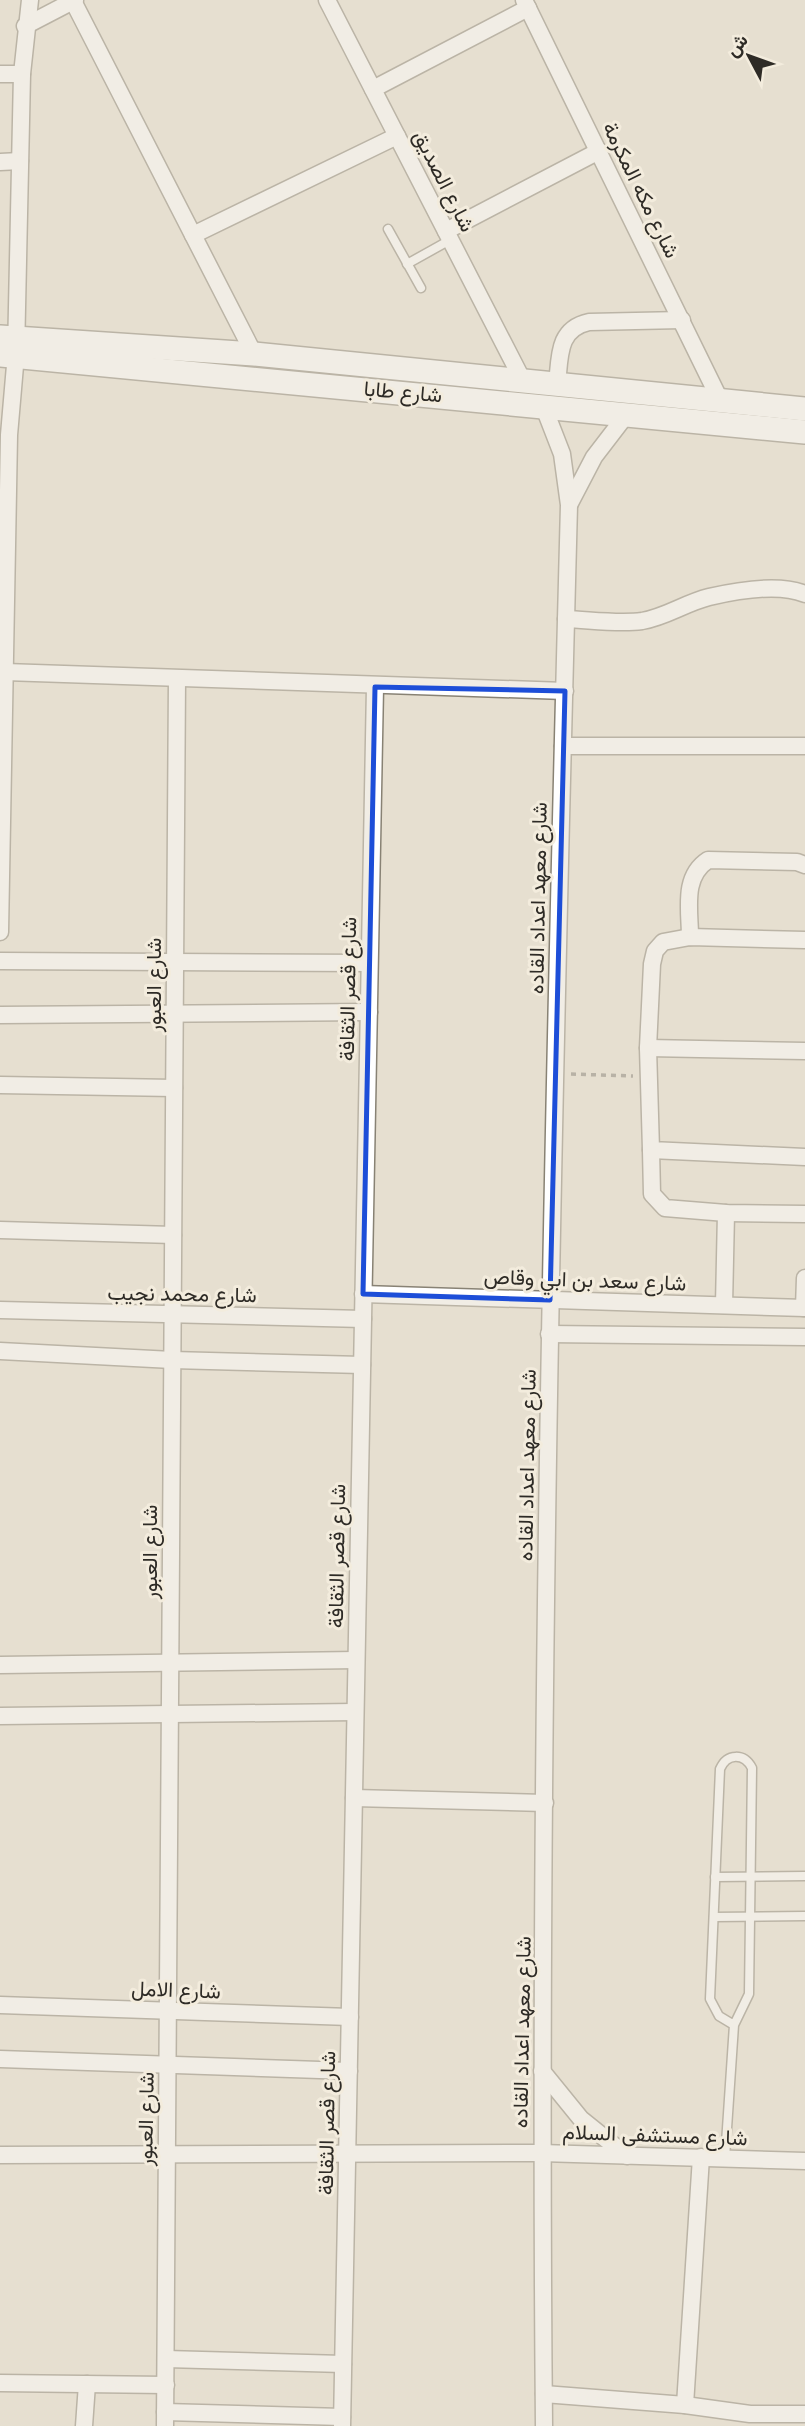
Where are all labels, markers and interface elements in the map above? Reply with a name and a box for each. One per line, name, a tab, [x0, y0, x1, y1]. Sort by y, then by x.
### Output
north arrow	[714, 21, 784, 91]
text: ش	[720, 28, 753, 61]
street label: شارع مكه المكرمة	[596, 117, 686, 263]
street label: شارع الصديق	[406, 125, 482, 237]
street label: شارع طابا	[363, 375, 443, 409]
street label: شارع معهد اعداد القاده	[522, 802, 554, 994]
street label: شارع قصر الثقافة	[333, 917, 363, 1061]
street label: شارع العبور	[140, 938, 168, 1033]
street label: شارع سعد بن ابي وقاص	[483, 1262, 687, 1301]
street label: شارع محمد نجيب	[107, 1279, 257, 1309]
street label: شارع معهد اعداد القاده	[511, 1369, 543, 1561]
street label: شارع قصر الثقافة	[322, 1484, 352, 1628]
street label: شارع العبور	[136, 1505, 164, 1600]
street label: شارع معهد اعداد القاده	[506, 1936, 538, 2128]
street label: شارع الامل	[131, 1974, 221, 2006]
street label: شارع قصر الثقافة	[312, 2051, 342, 2195]
street label: شارع العبور	[131, 2072, 161, 2167]
street label: شارع مستشفى السلام	[562, 2118, 748, 2152]

